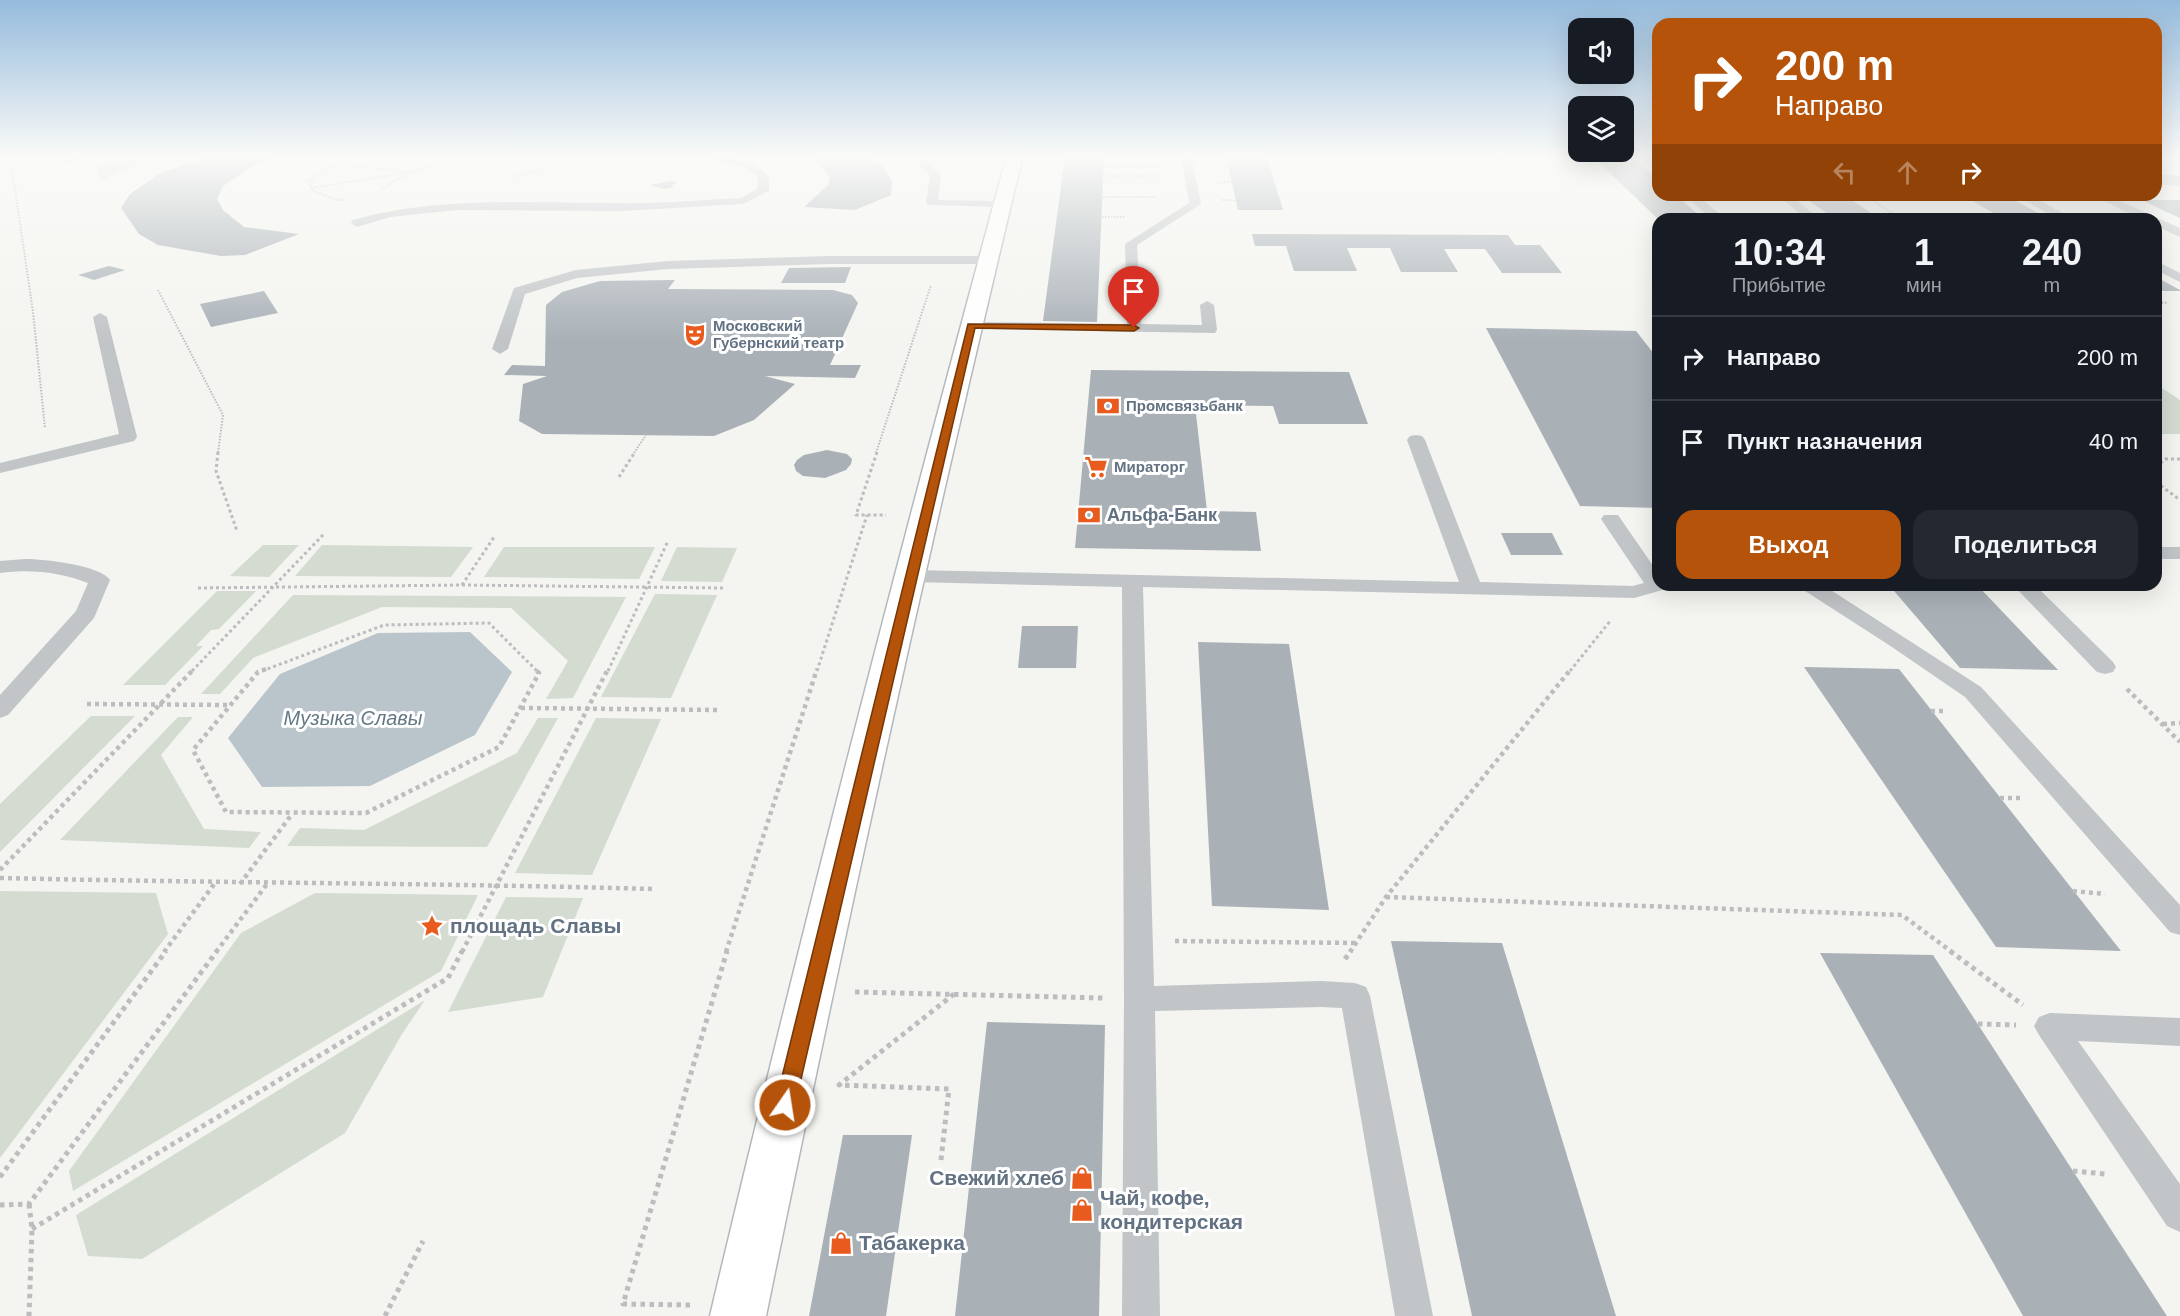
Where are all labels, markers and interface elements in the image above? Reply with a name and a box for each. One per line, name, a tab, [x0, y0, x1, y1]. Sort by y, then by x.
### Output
map controls	[1568, 18, 1634, 162]
button: sound	[1568, 18, 1634, 84]
icon: right	[1676, 42, 1754, 120]
text: 200 m	[1775, 42, 1894, 89]
text: Направо	[1775, 91, 1883, 121]
button: layers	[1568, 96, 1634, 162]
icon: left	[1828, 156, 1861, 189]
icon: ahead	[1891, 156, 1924, 189]
icon: right	[1954, 156, 1987, 189]
text: 10:34	[1733, 232, 1825, 273]
text: 1	[1914, 232, 1934, 273]
text: 240	[2022, 232, 2082, 273]
pin	[1108, 266, 1159, 328]
text: Прибытие	[1732, 274, 1826, 296]
text: мин	[1906, 274, 1942, 296]
text: m	[2044, 274, 2060, 296]
icon: arrive	[1117, 275, 1150, 308]
place label: Московский Губернский театр	[713, 317, 844, 351]
theatre icon: Московский Губернский театр	[682, 322, 708, 348]
icon: right	[1676, 342, 1709, 375]
text: Направо	[1727, 345, 1821, 370]
text: 200 m	[2077, 345, 2138, 370]
bank icon: Промсвязьбанк	[1095, 393, 1121, 419]
place label: Промсвязьбанк	[1126, 397, 1243, 414]
icon: arrive	[1676, 426, 1709, 459]
text: Пункт назначения	[1727, 429, 1923, 454]
text: 40 m	[2089, 429, 2138, 454]
supermarket icon: Мираторг	[1083, 454, 1109, 480]
place label: Мираторг	[1114, 458, 1185, 475]
bank icon: Альфа-Банк	[1076, 502, 1102, 528]
place label: Альфа-Банк	[1107, 505, 1218, 525]
button: Выход	[1676, 510, 1901, 579]
button: Поделиться	[1913, 510, 2138, 579]
water label: Музыка Славы	[283, 707, 423, 729]
place icon: площадь Славы	[419, 913, 445, 939]
place label: площадь Славы	[450, 914, 621, 937]
position arrow	[753, 1073, 817, 1137]
shop icon: Свежий хлеб	[1069, 1165, 1095, 1191]
place label: Свежий хлеб	[929, 1166, 1064, 1189]
place label: Чай, кофе, кондитерская	[1100, 1186, 1243, 1233]
shop icon: Чай, кофе, кондитерская	[1069, 1197, 1095, 1223]
shop icon: Табакерка	[828, 1230, 854, 1256]
place label: Табакерка	[859, 1231, 965, 1254]

